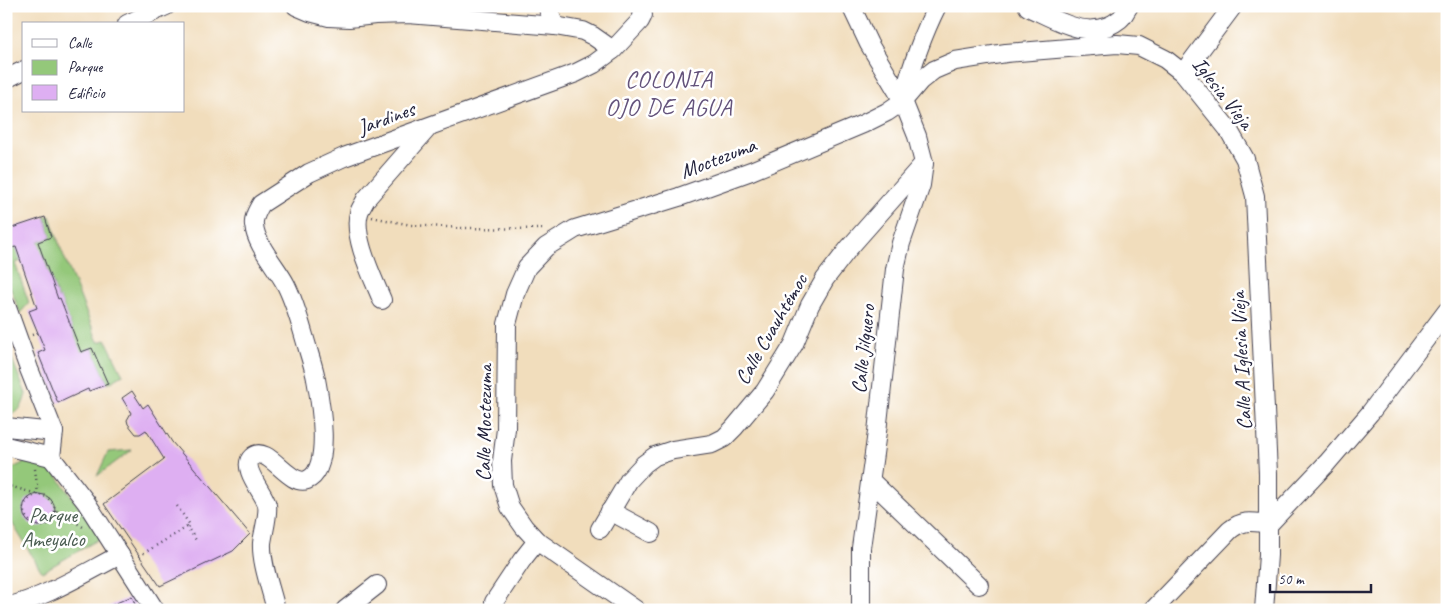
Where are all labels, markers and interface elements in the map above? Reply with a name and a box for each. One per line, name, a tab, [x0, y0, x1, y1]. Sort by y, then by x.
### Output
legend	[22, 22, 185, 112]
text: Calle	[68, 34, 93, 53]
street label: Iglesia Vieja	[1187, 52, 1261, 136]
text: Parque	[68, 58, 104, 77]
district label: COLONIA OJO DE AGUA	[606, 64, 732, 122]
text: Edificio	[68, 84, 106, 103]
street label: Jardines	[353, 95, 420, 141]
street label: Moctezuma	[676, 131, 761, 184]
street label: Calle Cuauhtémoc	[729, 268, 814, 389]
street label: Calle A Iglesia Vieja	[1224, 289, 1258, 431]
street label: Calle Jilguero	[845, 302, 881, 395]
street label: Calle Moctezuma	[470, 362, 498, 482]
park label: Parque Ameyalco	[21, 502, 86, 552]
scale bar	[1270, 561, 1372, 593]
text: 50 m	[1278, 570, 1305, 589]

